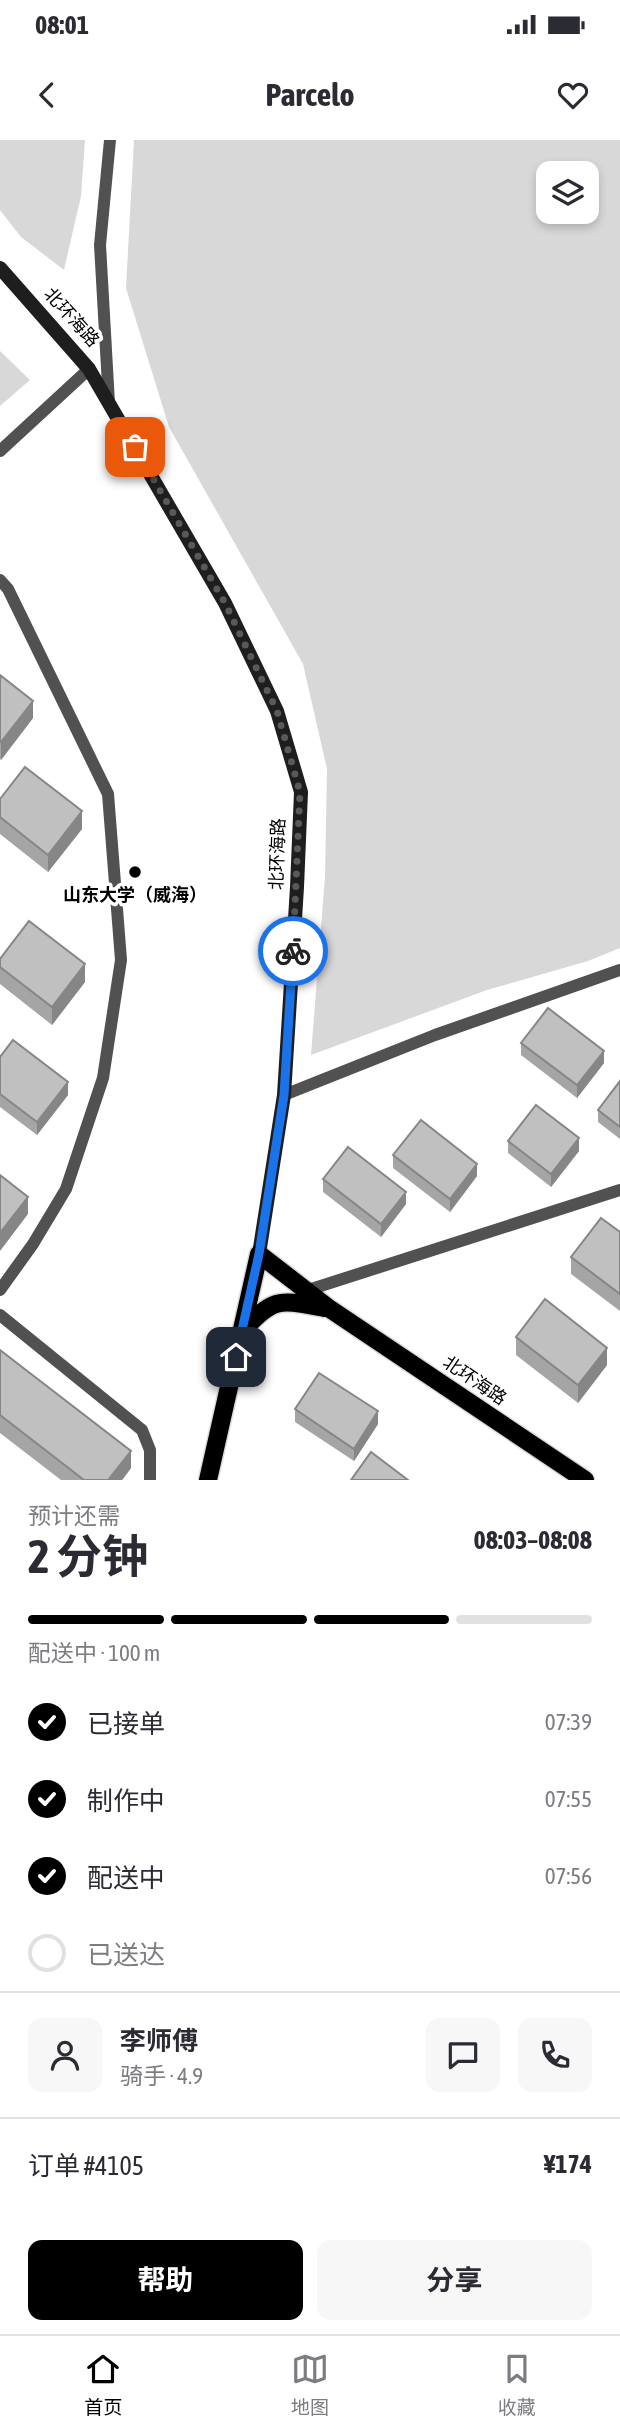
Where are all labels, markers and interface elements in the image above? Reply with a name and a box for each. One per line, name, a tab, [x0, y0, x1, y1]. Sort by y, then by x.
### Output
text: 08:01	[35, 10, 89, 40]
icon: back	[28, 76, 66, 114]
text: Parcelo	[266, 76, 354, 113]
icon: heart	[554, 76, 592, 114]
map controls	[536, 161, 599, 224]
button: layers	[536, 161, 599, 224]
street label: 北环海路	[40, 283, 104, 351]
pin	[105, 417, 165, 477]
icon: bag	[116, 428, 154, 466]
street label: 北环海路	[265, 818, 289, 890]
marker: 山东大学（威海）	[127, 864, 143, 880]
place label: 山东大学（威海）	[63, 884, 207, 905]
courier	[258, 916, 328, 986]
icon: bike	[274, 932, 312, 970]
pin	[206, 1327, 266, 1387]
icon: home	[217, 1338, 255, 1376]
street label: 北环海路	[439, 1351, 511, 1409]
text: 预计还需	[28, 1503, 120, 1529]
text: 08:03–08:08	[474, 1525, 592, 1555]
text: 2 分钟	[28, 1530, 148, 1583]
text: 配送中 · 100 m	[28, 1640, 160, 1666]
icon: check	[28, 1703, 66, 1741]
text: 已接单	[87, 1709, 165, 1739]
text: 07:39	[545, 1709, 592, 1735]
icon: check	[28, 1780, 66, 1818]
text: 制作中	[87, 1786, 165, 1816]
text: 07:55	[545, 1786, 592, 1812]
icon: check	[28, 1857, 66, 1895]
text: 配送中	[87, 1863, 165, 1893]
text: 07:56	[545, 1863, 592, 1889]
text: 已送达	[87, 1940, 165, 1970]
button: person	[28, 2018, 102, 2092]
button: chat	[426, 2018, 500, 2092]
button: phone	[518, 2018, 592, 2092]
text: 李师傅	[120, 2026, 198, 2056]
text: 骑手 · 4.9	[120, 2063, 203, 2089]
text: ¥174	[544, 2149, 592, 2179]
text: 订单 #4105	[28, 2151, 144, 2181]
button: 帮助	[28, 2240, 303, 2320]
button: 分享	[317, 2240, 592, 2320]
tab: 首页	[84, 2350, 122, 2419]
tab: 地图	[291, 2350, 329, 2419]
tab: 收藏	[498, 2350, 536, 2419]

